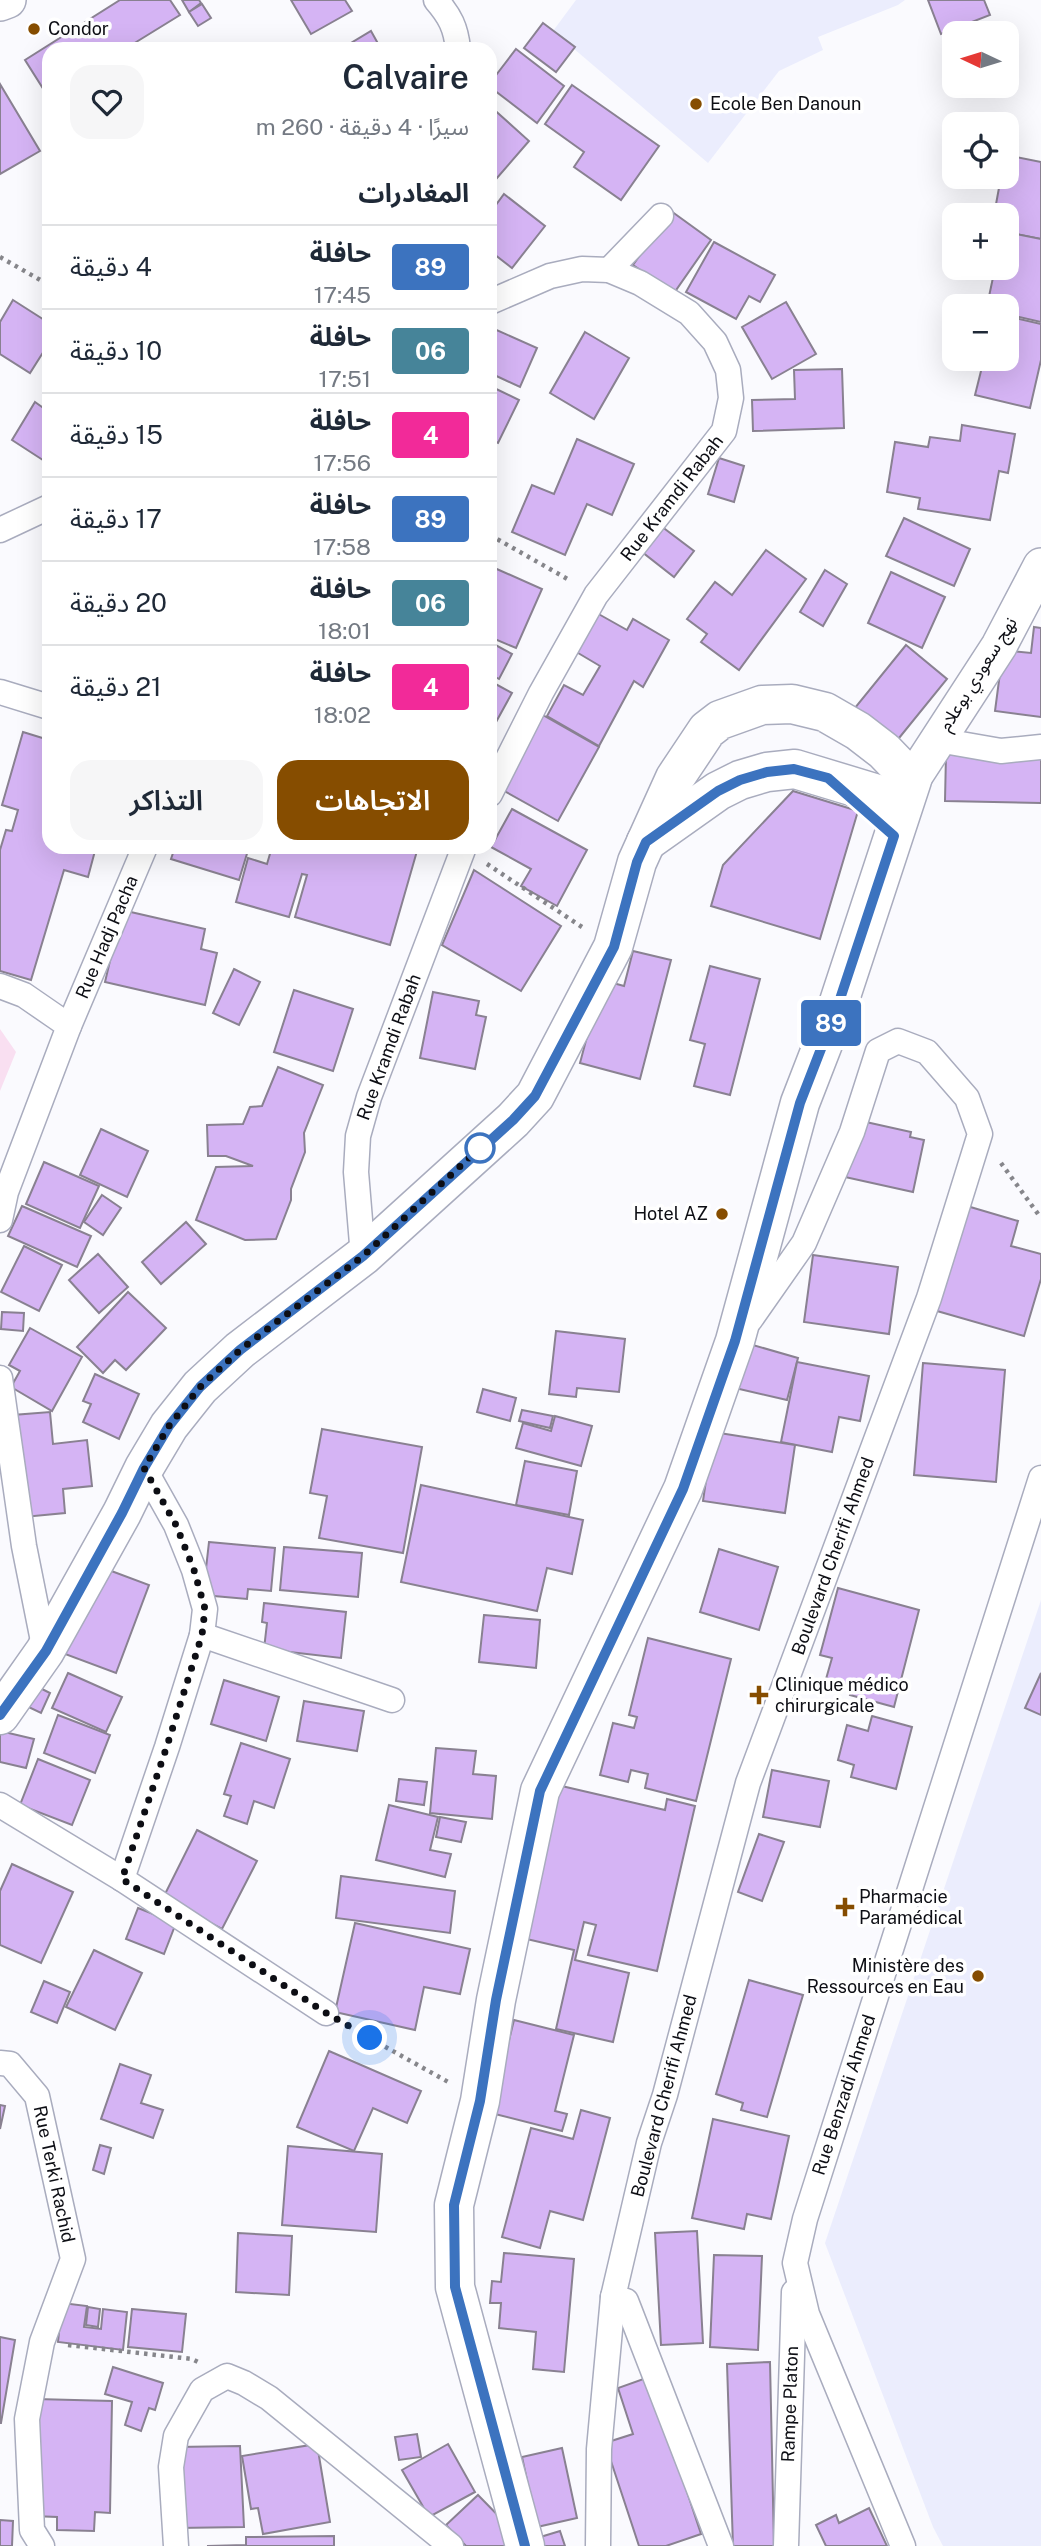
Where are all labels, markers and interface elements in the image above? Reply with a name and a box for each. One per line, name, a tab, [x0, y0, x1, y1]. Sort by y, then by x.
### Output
place label: Condor	[48, 18, 109, 39]
marker: Condor	[26, 21, 42, 37]
north arrow	[942, 21, 1018, 98]
map controls	[942, 21, 1019, 371]
text: Calvaire	[342, 58, 469, 96]
button: heart	[70, 65, 144, 139]
place label: Ecole Ben Danoun	[710, 93, 861, 114]
marker: Ecole Ben Danoun	[688, 96, 704, 112]
button: locate	[942, 112, 1019, 189]
text: سيرًا · 4 دقيقة · 260 m	[256, 113, 469, 140]
text: المغادرات	[358, 177, 469, 208]
button: +	[942, 203, 1019, 280]
text: حافلة	[310, 237, 371, 268]
text: 4 دقيقة	[70, 251, 152, 282]
text: 89	[415, 253, 446, 281]
text: 17:45	[314, 281, 371, 308]
button: −	[942, 294, 1019, 371]
text: حافلة	[310, 321, 371, 352]
text: 10 دقيقة	[70, 335, 162, 366]
text: 06	[415, 337, 446, 365]
text: 17:51	[319, 365, 371, 392]
text: حافلة	[310, 405, 371, 436]
text: 15 دقيقة	[70, 419, 163, 450]
text: 4	[423, 421, 438, 449]
street label: Rue Kramdi Rabah	[616, 431, 727, 565]
text: 17:56	[314, 449, 371, 476]
text: حافلة	[310, 489, 371, 520]
text: 17 دقيقة	[70, 503, 162, 534]
text: 89	[415, 505, 446, 533]
text: 17:58	[313, 533, 371, 560]
text: حافلة	[310, 573, 371, 604]
text: 20 دقيقة	[70, 587, 167, 618]
text: 06	[415, 589, 446, 617]
street label: نهج سعودي بوعلام	[934, 613, 1024, 737]
text: 18:01	[318, 617, 371, 644]
text: حافلة	[310, 657, 371, 688]
text: 21 دقيقة	[70, 671, 162, 702]
text: 4	[423, 673, 438, 701]
text: 18:02	[314, 701, 371, 728]
button: التذاكر	[70, 760, 263, 840]
button: الاتجاهات	[277, 760, 469, 840]
street label: Rue Hadj Pacha	[71, 872, 142, 1002]
street label: Rue Kramdi Rabah	[352, 971, 425, 1123]
line badge: 89	[800, 1000, 862, 1046]
text: 89	[815, 1009, 847, 1037]
unlabelled marker	[465, 1133, 495, 1163]
place label: Hotel AZ	[633, 1203, 708, 1224]
marker: Hotel AZ	[714, 1206, 730, 1222]
street label: Boulevard Cherifi Ahmed	[787, 1454, 878, 1658]
place label: Clinique médico chirurgicale	[775, 1674, 909, 1716]
marker: Clinique médico chirurgicale	[749, 1685, 769, 1705]
place label: Pharmacie Paramédical	[859, 1886, 963, 1928]
marker: Pharmacie Paramédical	[837, 1899, 853, 1915]
place label: Ministère des Ressources en Eau	[807, 1955, 964, 1997]
marker: Ministère des Ressources en Eau	[970, 1968, 986, 1984]
street label: Boulevard Cherifi Ahmed	[626, 1992, 701, 2199]
street label: Rue Benzadi Ahmed	[808, 2012, 879, 2178]
your location	[352, 2020, 387, 2055]
street label: Rue Terki Rachid	[30, 2103, 79, 2244]
street label: Rampe Platon	[777, 2345, 802, 2463]

